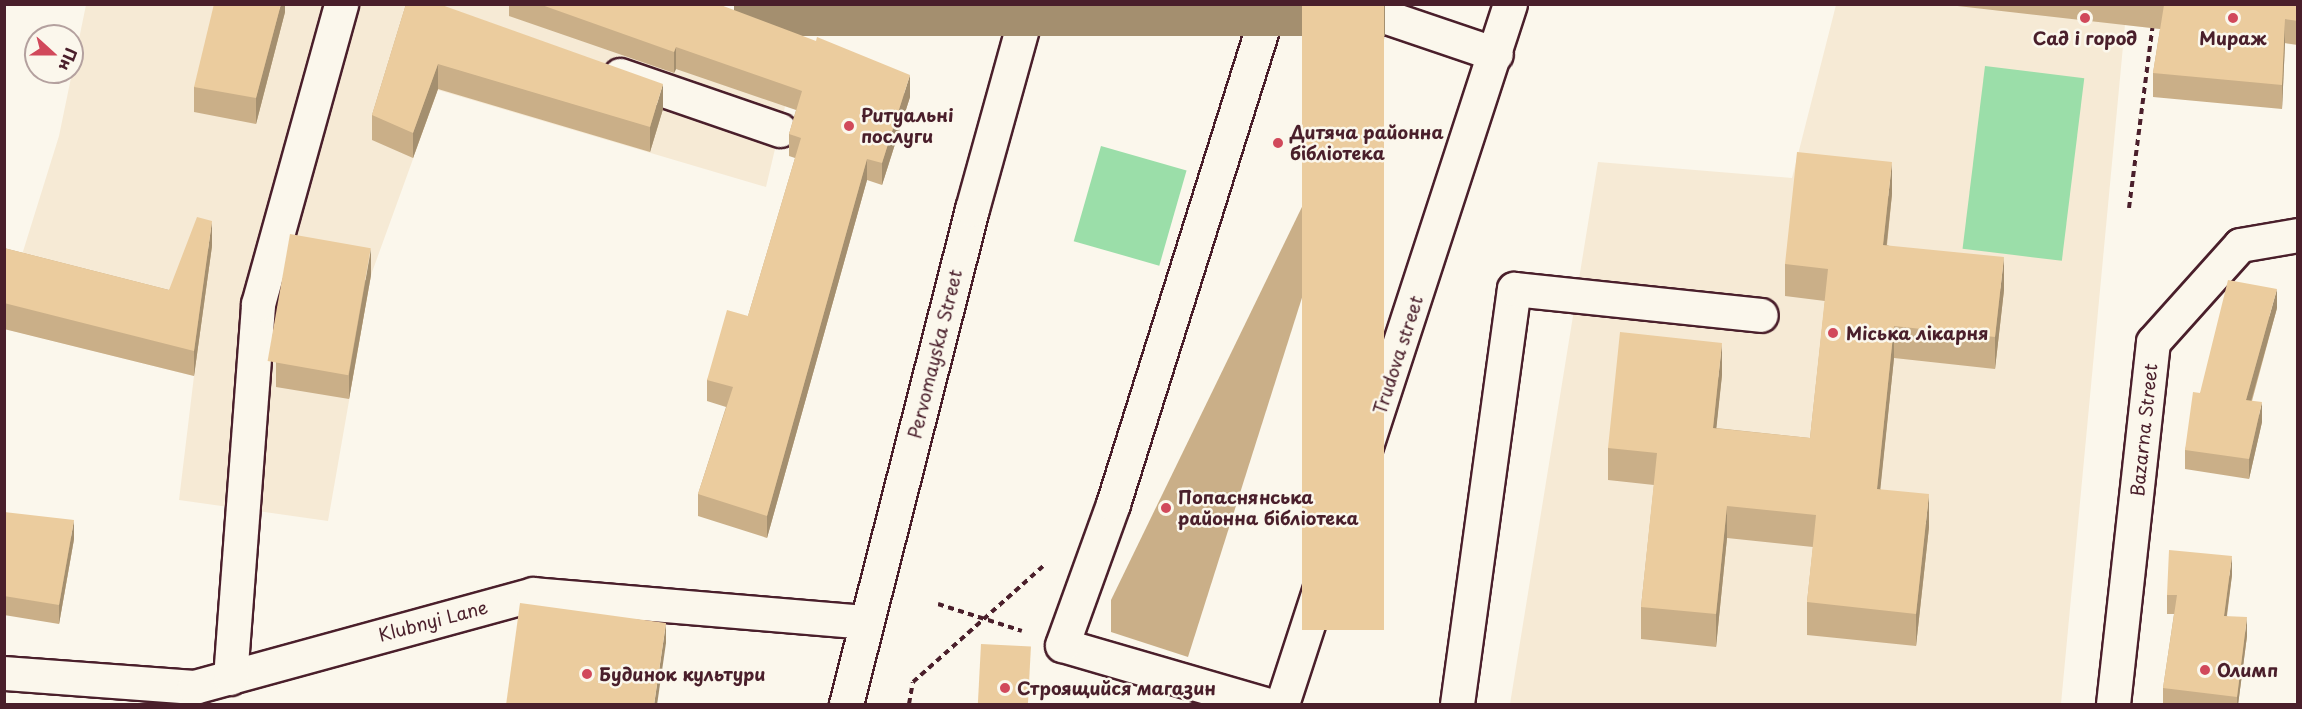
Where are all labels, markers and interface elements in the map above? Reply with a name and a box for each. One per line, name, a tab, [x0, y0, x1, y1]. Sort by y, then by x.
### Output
marker: Сад і город	[2078, 11, 2092, 25]
marker: Мираж	[2226, 11, 2240, 25]
north arrow	[24, 24, 84, 84]
place label: Сад і город	[2032, 27, 2138, 49]
place label: Мираж	[2199, 27, 2267, 49]
text: Пн	[54, 45, 84, 75]
place label: Ритуальні послуги	[861, 105, 953, 148]
marker: Ритуальні послуги	[842, 119, 856, 133]
place label: Дитяча районна бібліотека	[1290, 122, 1444, 164]
marker: Дитяча районна бібліотека	[1271, 136, 1285, 150]
street label: Pervomayska Street	[903, 267, 967, 441]
street label: Trudova street	[1368, 292, 1428, 418]
place label: Міська лікарня	[1846, 322, 1988, 344]
marker: Міська лікарня	[1824, 324, 1842, 342]
street label: Bazarna Street	[2126, 363, 2162, 497]
place label: Попаснянська районна бібліотека	[1178, 487, 1359, 530]
marker: Попаснянська районна бібліотека	[1159, 501, 1173, 515]
street label: Klubnyi Lane	[376, 596, 490, 646]
place label: Олимп	[2217, 659, 2278, 681]
place label: Будинок культури	[599, 663, 766, 685]
marker: Олимп	[2198, 663, 2212, 677]
marker: Будинок культури	[580, 667, 594, 681]
place label: Строящийся магазин	[1017, 677, 1216, 699]
marker: Строящийся магазин	[998, 681, 1012, 695]

